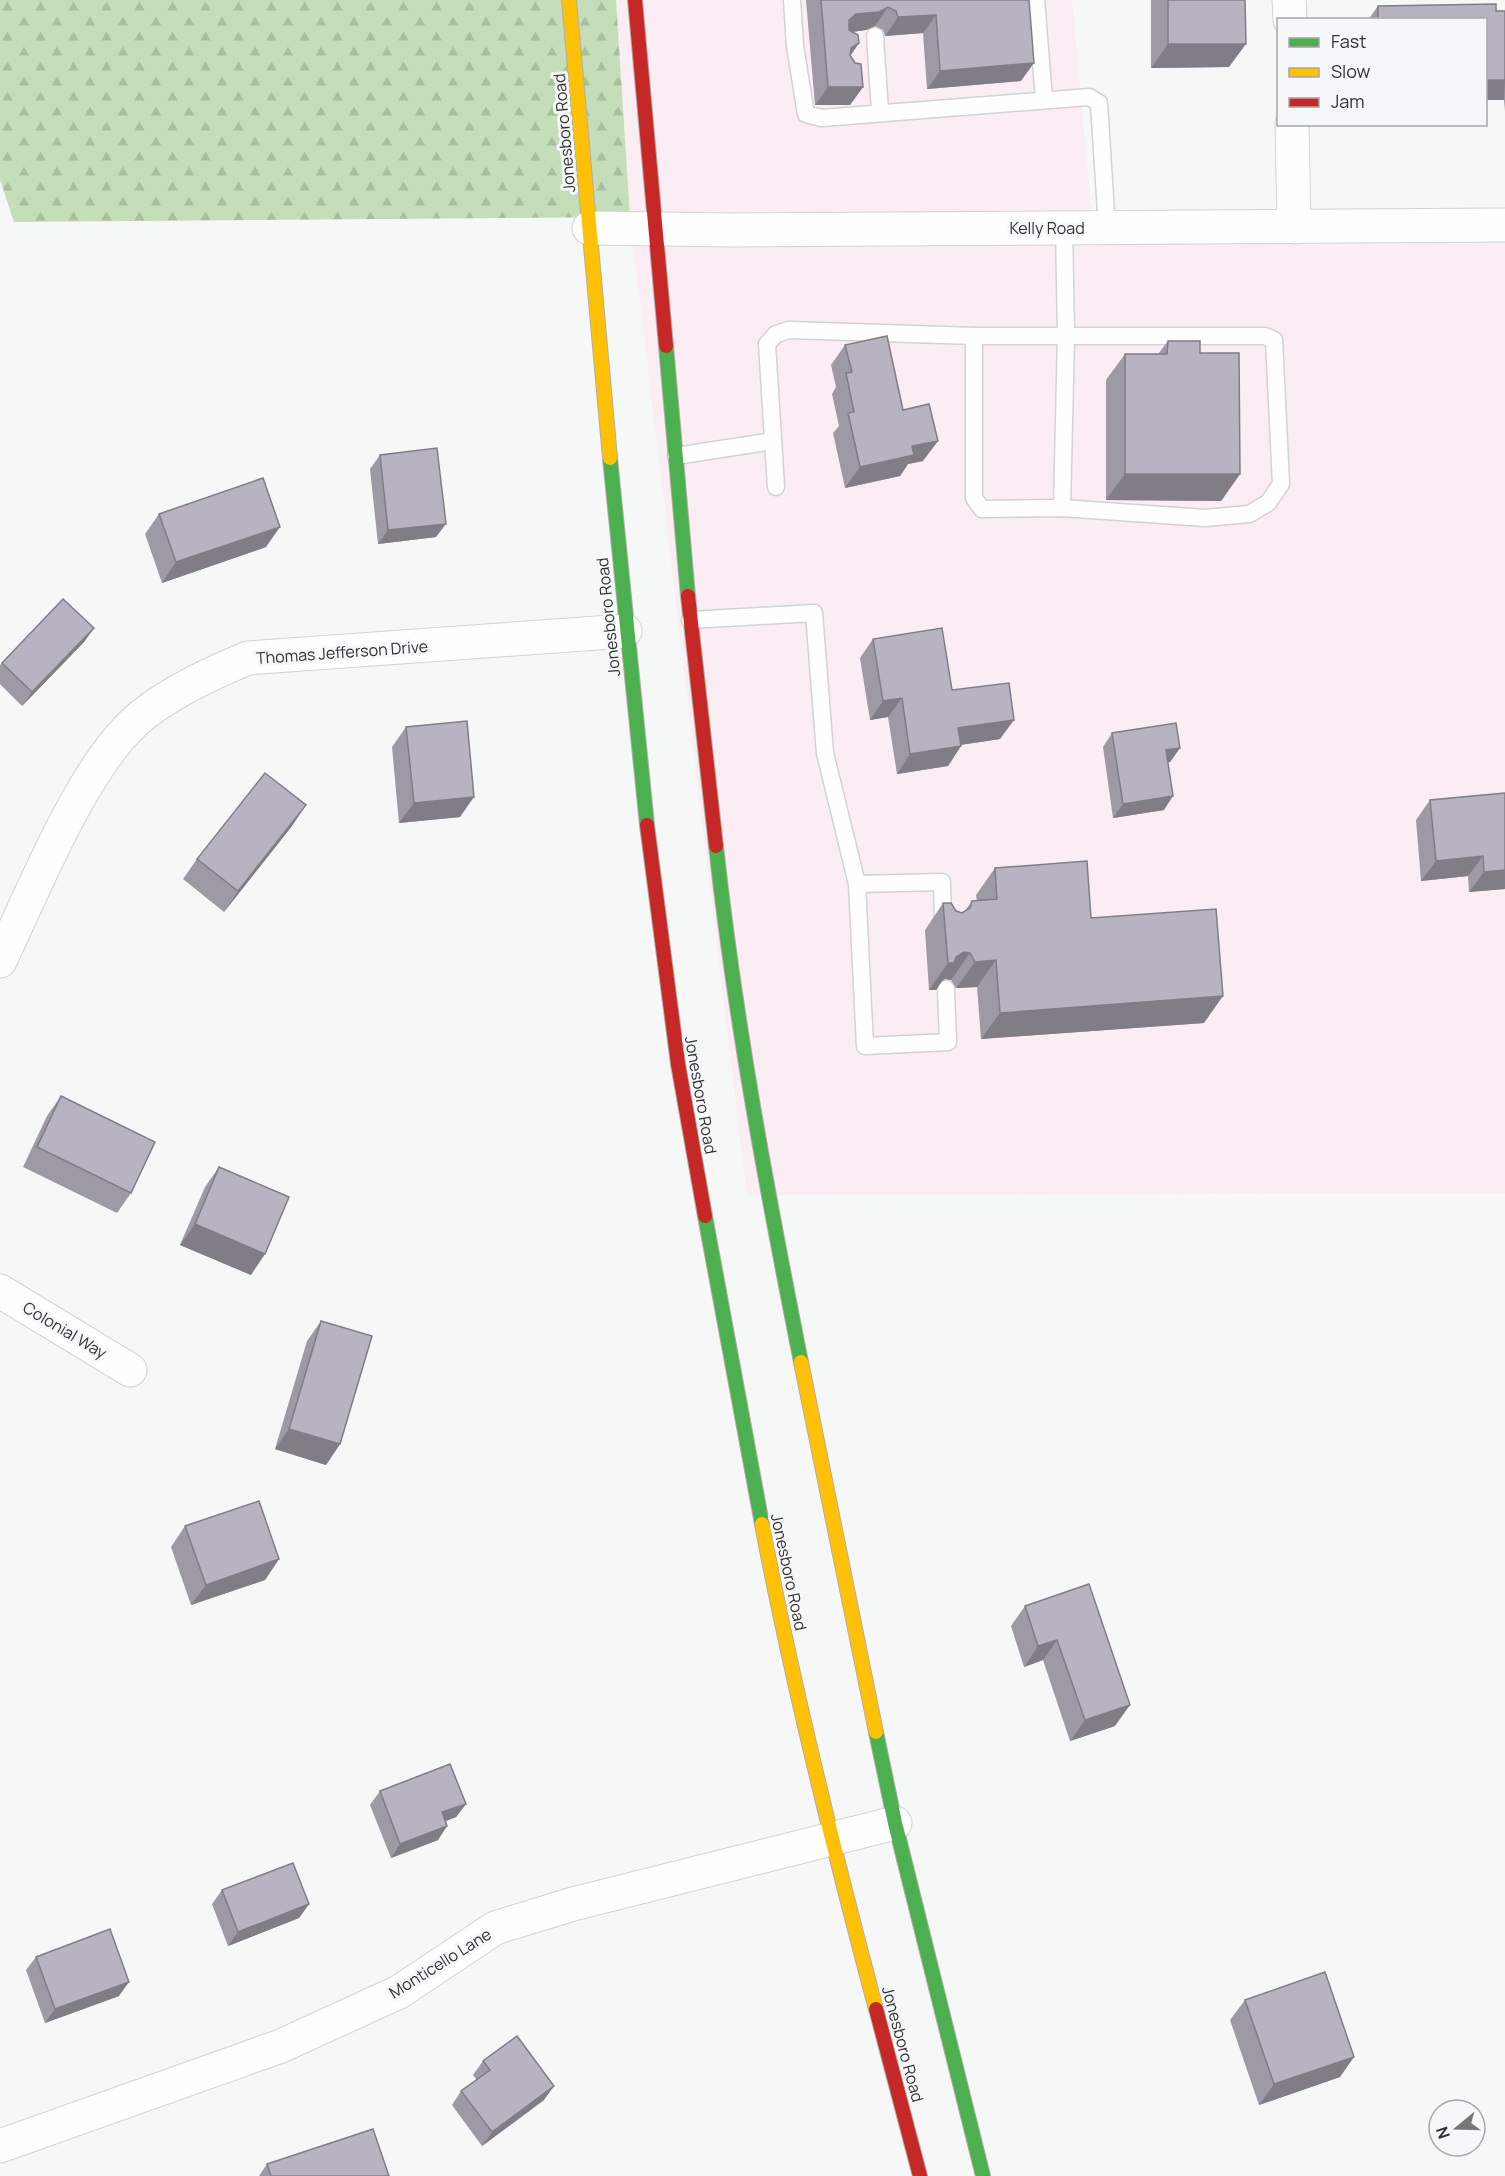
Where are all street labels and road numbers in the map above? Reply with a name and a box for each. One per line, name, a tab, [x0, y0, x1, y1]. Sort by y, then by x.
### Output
street label: Jonesboro Road	[548, 73, 580, 193]
street label: Kelly Road	[1009, 217, 1085, 239]
street label: Jonesboro Road	[591, 557, 625, 677]
street label: Thomas Jefferson Drive	[255, 635, 429, 669]
street label: Jonesboro Road	[680, 1034, 722, 1156]
street label: Colonial Way	[19, 1296, 112, 1364]
street label: Jonesboro Road	[766, 1511, 812, 1633]
street label: Monticello Lane	[385, 1923, 495, 2003]
street label: Jonesboro Road	[877, 1984, 929, 2104]

